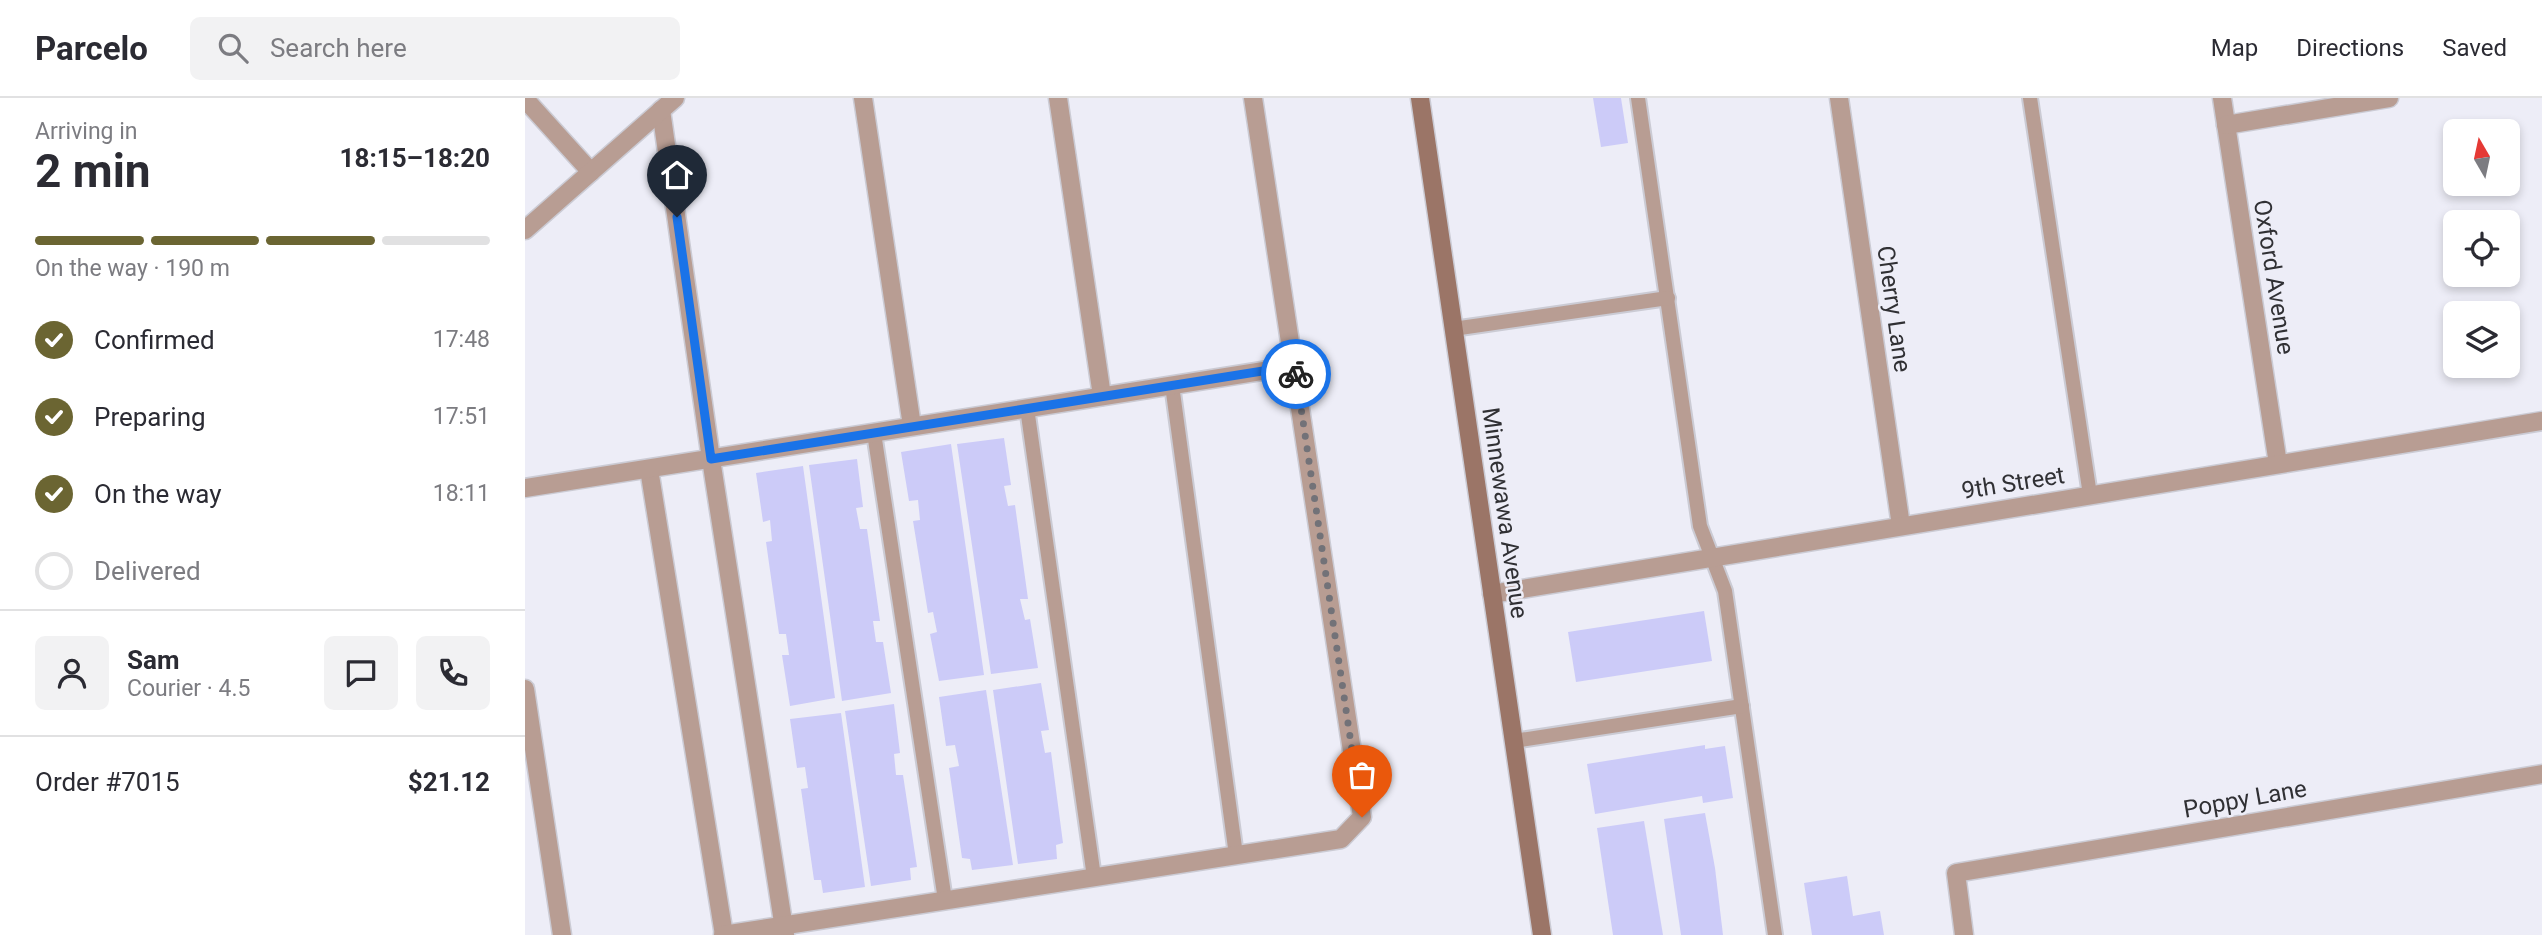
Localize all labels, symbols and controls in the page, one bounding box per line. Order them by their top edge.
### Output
search box [190,17,680,80]
text: Parcelo [35,29,148,68]
icon: search [214,29,252,67]
text: Search here [270,33,407,63]
text: Map [2211,34,2258,62]
text: Directions [2296,34,2404,62]
text: Saved [2442,34,2507,62]
text: Arriving in [35,118,138,145]
north arrow [2443,119,2520,196]
map controls [2443,119,2520,378]
text: 18:15–18:20 [340,143,490,173]
text: 2 min [35,144,151,198]
pin [647,145,707,217]
icon: home [658,156,696,194]
street label: Oxford Avenue [2248,198,2300,356]
button: locate [2443,210,2520,287]
street label: Cherry Lane [1871,244,1917,374]
text: On the way · 190 m [35,255,230,282]
button: layers [2443,301,2520,378]
icon: check [35,321,73,359]
text: Confirmed [94,325,215,355]
text: 17:48 [433,326,490,353]
courier [1261,339,1331,409]
icon: bike [1277,355,1315,393]
icon: check [35,398,73,436]
text: Preparing [94,402,206,432]
text: 17:51 [433,403,490,430]
street label: Minnewawa Avenue [1476,406,1534,620]
street label: 9th Street [1960,461,2067,505]
icon: check [35,475,73,513]
text: On the way [94,479,222,509]
text: 18:11 [433,480,490,507]
text: Delivered [94,556,201,586]
button: person [35,636,109,710]
button: chat [324,636,398,710]
button: phone [416,636,490,710]
text: Sam [127,645,179,675]
text: Courier · 4.5 [127,675,250,702]
pin [1332,745,1392,817]
icon: bag [1343,756,1381,794]
text: Order #7015 [35,767,180,797]
text: $21.12 [408,767,490,797]
street label: Poppy Lane [2181,774,2309,824]

